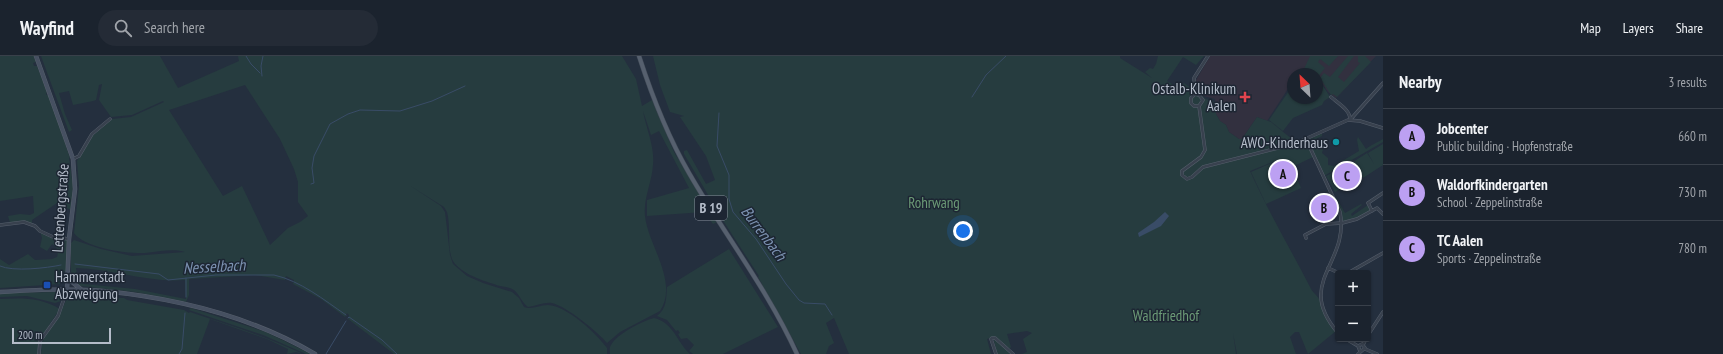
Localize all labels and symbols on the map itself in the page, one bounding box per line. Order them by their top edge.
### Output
north arrow [1287,68,1323,104]
place label: Ostalb-Klinikum Aalen [1152,79,1236,115]
marker: Ostalb-Klinikum Aalen [1239,91,1251,103]
place label: AWO-Kinderhaus [1241,133,1328,152]
marker: AWO-Kinderhaus [1331,137,1341,147]
pin: A [1270,159,1296,189]
pin: C [1334,161,1360,191]
street label: Lettenbergstraße [47,163,73,253]
park label: Rohrwang [908,193,960,212]
pin: B [1311,193,1337,223]
road number: B 19 [695,196,727,220]
water label: Burrenbach [737,202,792,265]
your location [953,221,973,241]
water label: Nesselbach [182,254,247,278]
place label: Hammerstadt Abzweigung [55,267,125,303]
marker: Hammerstadt Abzweigung [42,280,52,290]
park label: Waldfriedhof [1133,306,1200,325]
scale bar [12,326,111,345]

